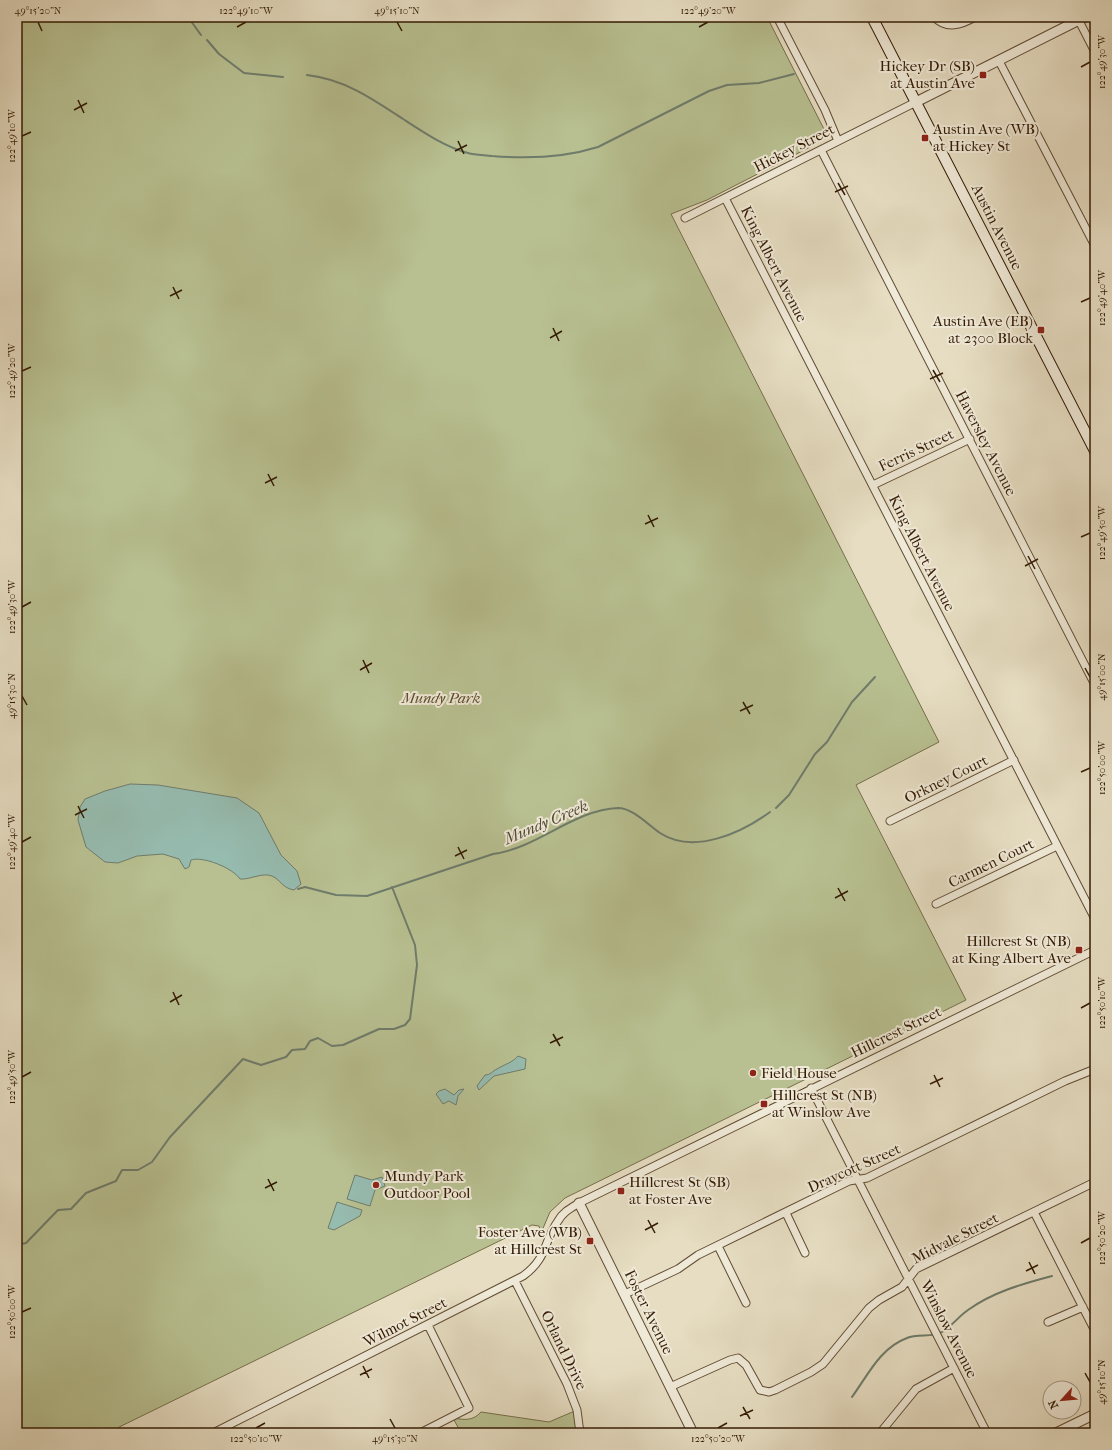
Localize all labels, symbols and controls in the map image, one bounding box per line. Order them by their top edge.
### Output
text: 49°15'20"N [15,5,62,17]
text: 122°49'10"W [219,5,274,17]
text: 49°15'10"N [374,5,420,17]
text: 122°49'20"W [680,5,737,17]
text: 122°49'30"W [1096,34,1108,89]
place label: Hickey Dr (SB) at Austin Ave [879,57,976,92]
marker: Hickey Dr (SB) at Austin Ave [978,70,988,80]
text: 122°49'10"W [6,108,18,163]
street label: Hickey Street [751,120,838,176]
place label: Austin Ave (WB) at Hickey St [932,120,1039,155]
marker: Austin Ave (WB) at Hickey St [920,133,930,143]
street label: Austin Avenue [967,180,1027,273]
street label: King Albert Avenue [737,203,811,326]
text: 122°49'40"W [1096,269,1108,326]
place label: Austin Ave (EB) at 2300 Block [932,312,1033,347]
marker: Austin Ave (EB) at 2300 Block [1036,325,1046,335]
text: 122°49'20"W [6,342,18,399]
street label: Haversley Avenue [952,387,1021,499]
street label: Ferris Street [876,424,957,475]
street label: King Albert Avenue [885,492,959,615]
text: 122°49'50"W [1096,505,1108,560]
text: 122°49'30"W [6,579,18,634]
text: 49°15'00"N [1096,653,1108,701]
text: 49°15'30"N [6,673,18,719]
park label: Mundy Park [401,689,480,707]
text: 122°50'00"W [1096,740,1108,795]
street label: Orkney Court [901,751,991,807]
water label: Mundy Creek [500,796,591,849]
text: 122°49'40"W [6,813,18,870]
street label: Carmen Court [945,834,1037,891]
place label: Hillcrest St (NB) at King Albert Ave [952,932,1072,967]
marker: Hillcrest St (NB) at King Albert Ave [1074,945,1084,955]
text: 122°50'10"W [1096,976,1108,1029]
street label: Hillcrest Street [848,1002,945,1062]
text: 122°49'50"W [6,1049,18,1104]
place label: Field House [761,1064,837,1082]
marker: Field House [748,1068,758,1078]
place label: Hillcrest St (NB) at Winslow Ave [772,1086,877,1121]
marker: Hillcrest St (NB) at Winslow Ave [759,1099,769,1109]
street label: Draycott Street [805,1139,904,1197]
place label: Mundy Park Outdoor Pool [384,1167,471,1202]
place label: Hillcrest St (SB) at Foster Ave [629,1173,730,1208]
marker: Mundy Park Outdoor Pool [371,1180,381,1190]
marker: Hillcrest St (SB) at Foster Ave [616,1186,626,1196]
street label: Midvale Street [909,1208,1002,1268]
text: 122°50'20"W [1096,1210,1108,1265]
place label: Foster Ave (WB) at Hillcrest St [478,1223,583,1258]
marker: Foster Ave (WB) at Hillcrest St [585,1236,595,1246]
street label: Foster Avenue [621,1267,677,1358]
street label: Winslow Avenue [916,1276,982,1381]
text: 122°50'00"W [6,1284,18,1339]
street label: Wilmot Street [359,1293,450,1351]
street label: Orland Drive [537,1307,591,1393]
text: 49°15'10"N [1096,1359,1108,1405]
north arrow [1042,1380,1082,1420]
text: N [1046,1397,1061,1411]
text: 122°50'10"W [230,1433,283,1445]
text: 49°15'30"N [372,1433,418,1445]
text: 122°50'20"W [691,1433,746,1445]

